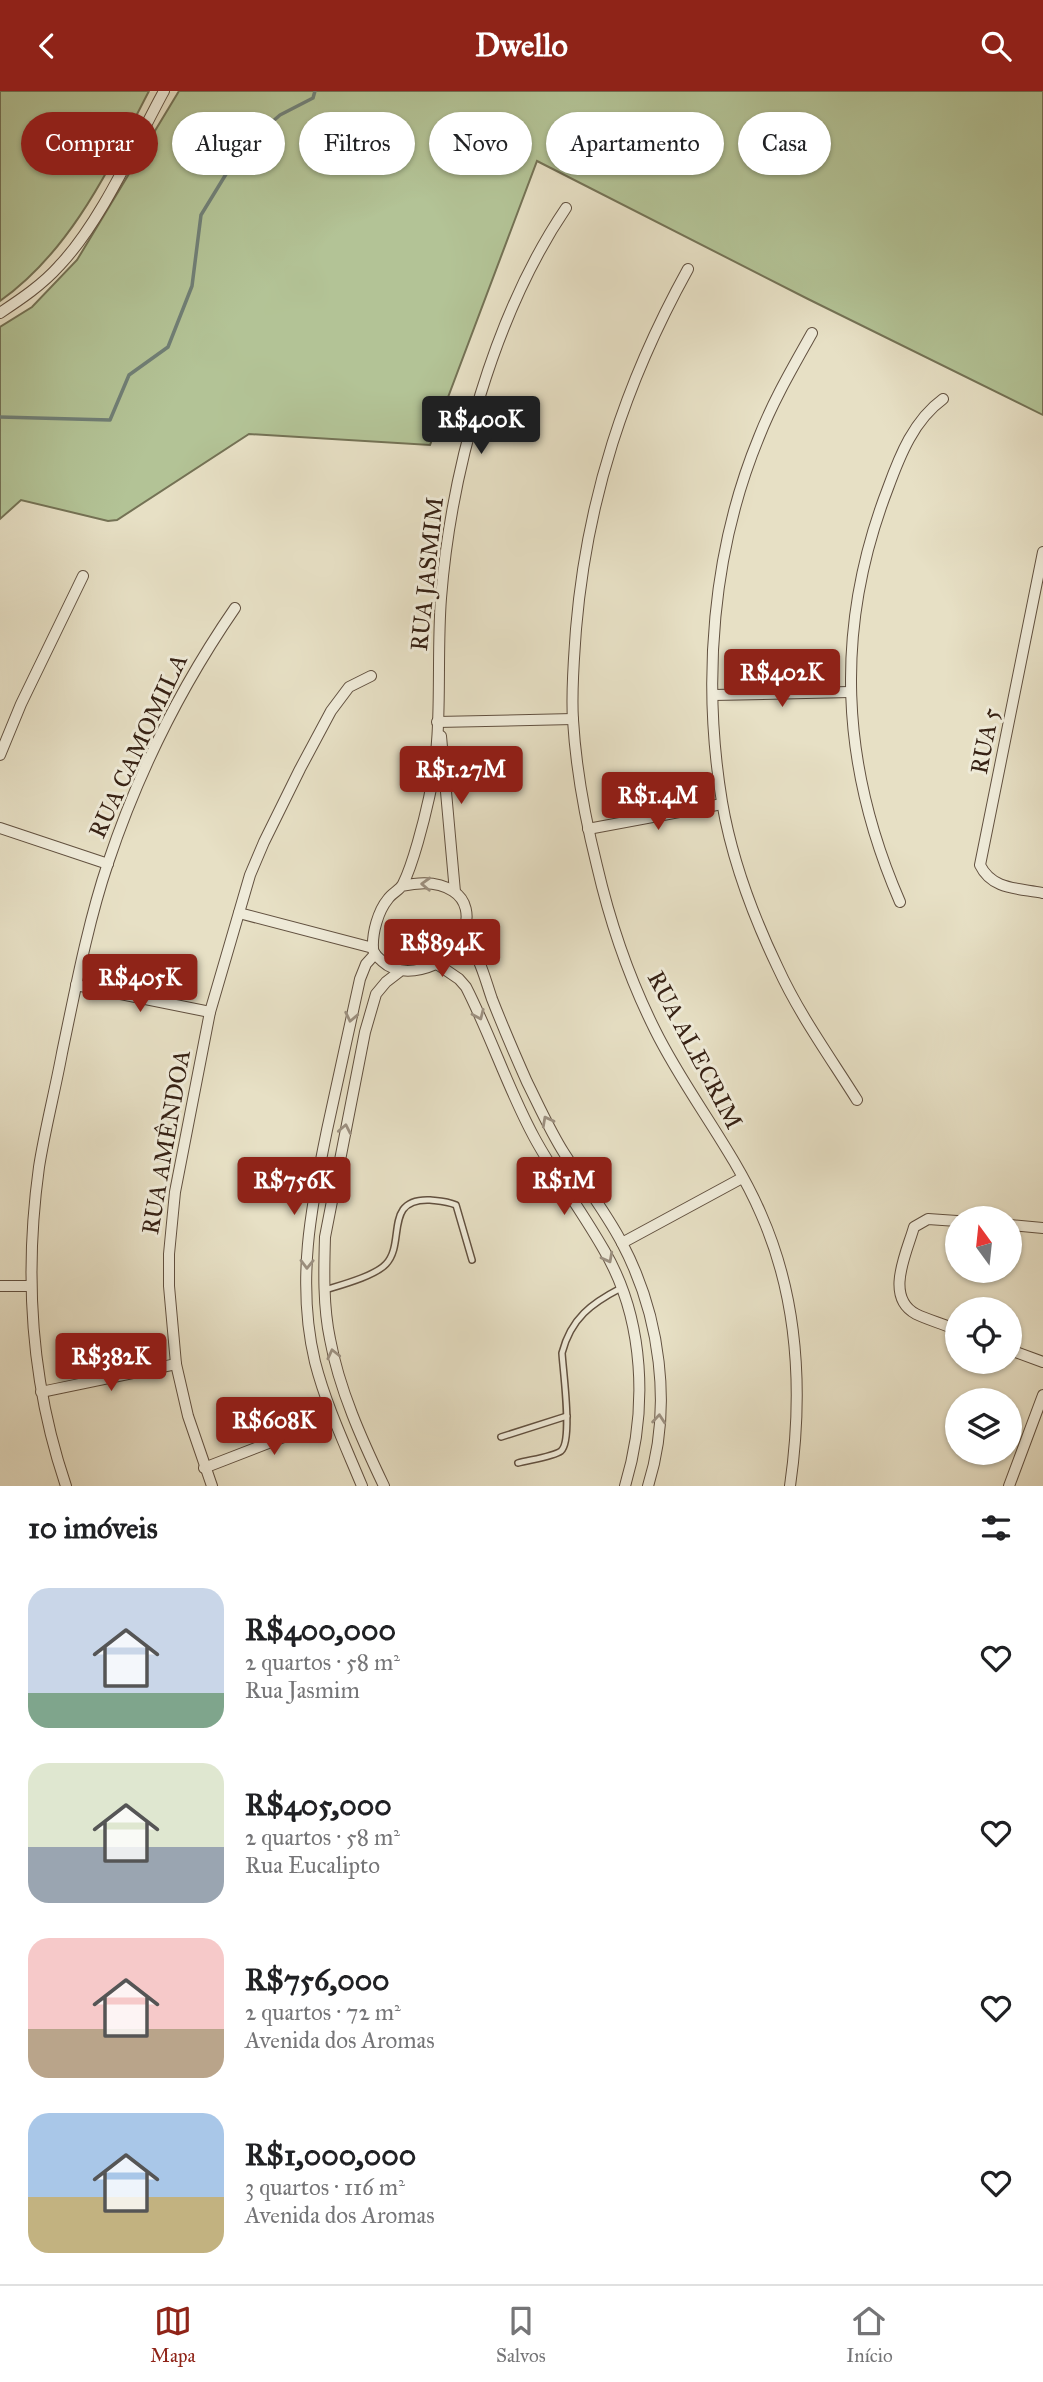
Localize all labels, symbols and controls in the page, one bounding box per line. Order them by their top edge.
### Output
text: Dwello [475,26,568,65]
icon: back [28,27,66,65]
icon: search [977,27,1015,65]
chip: Comprar [21,112,158,175]
chip: Alugar [172,112,285,175]
chip: Filtros [299,112,415,175]
chip: Novo [429,112,532,175]
chip: Apartamento [546,112,724,175]
chip: Casa [738,112,831,175]
pin: R$400K [424,397,538,456]
text: R$400K [438,405,524,433]
street label: RUA JASMIM [404,495,450,653]
street label: RUA CAMOMILA [82,649,194,843]
pin: R$402K [725,649,839,709]
text: R$402K [740,658,824,686]
street label: RUA 5 [964,705,1006,777]
pin: R$1.27M [396,747,526,806]
text: R$1.27M [416,755,506,783]
pin: R$1.4M [601,773,715,832]
text: R$1.4M [618,781,698,809]
one-way arrow [420,876,431,892]
pin: R$894K [385,919,499,979]
text: R$894K [400,928,484,956]
pin: R$405K [83,955,197,1014]
text: R$405K [98,963,182,991]
street label: RUA ALECRIM [641,966,749,1134]
one-way arrow [471,1008,485,1020]
one-way arrow [345,1011,360,1023]
street label: RUA AMÊNDOA [135,1047,197,1237]
one-way arrow [541,1116,555,1128]
one-way arrow [337,1123,352,1135]
pin: R$756K [237,1157,351,1217]
pin: R$1M [523,1157,605,1217]
text: R$756K [253,1166,335,1194]
text: R$1M [533,1166,595,1194]
north arrow [945,1206,1022,1283]
map controls [945,1206,1022,1465]
one-way arrow [600,1251,614,1264]
one-way arrow [299,1260,315,1270]
button: locate [945,1297,1022,1374]
pin: R$382K [54,1333,168,1393]
text: R$382K [71,1342,151,1370]
one-way arrow [327,1348,341,1360]
button: layers [945,1388,1022,1465]
pin: R$608K [217,1397,331,1457]
text: R$608K [232,1406,316,1434]
one-way arrow [651,1413,666,1424]
icon: filters [977,1509,1015,1547]
text: 10 imóveis [28,1510,158,1546]
text: R$400,000 [245,1612,396,1648]
icon: home [84,1616,168,1700]
icon: heart [977,1639,1015,1677]
text: 2 quartos · 58 m² [245,1648,400,1676]
text: Rua Jasmim [245,1676,360,1704]
text: R$405,000 [245,1787,392,1823]
icon: home [84,1791,168,1875]
icon: heart [977,1814,1015,1852]
text: 2 quartos · 58 m² [245,1823,400,1851]
text: Rua Eucalipto [245,1851,380,1879]
text: R$756,000 [245,1962,390,1998]
icon: home [84,1966,168,2050]
icon: heart [977,1989,1015,2027]
text: 2 quartos · 72 m² [245,1998,401,2026]
text: Avenida dos Aromas [245,2026,435,2054]
text: R$1,000,000 [245,2137,416,2173]
icon: home [84,2141,168,2225]
icon: heart [977,2164,1015,2202]
text: 3 quartos · 116 m² [245,2173,405,2201]
text: Avenida dos Aromas [245,2201,435,2229]
tab: Mapa [150,2302,195,2367]
tab: Salvos [496,2302,546,2367]
tab: Início [846,2302,893,2367]

